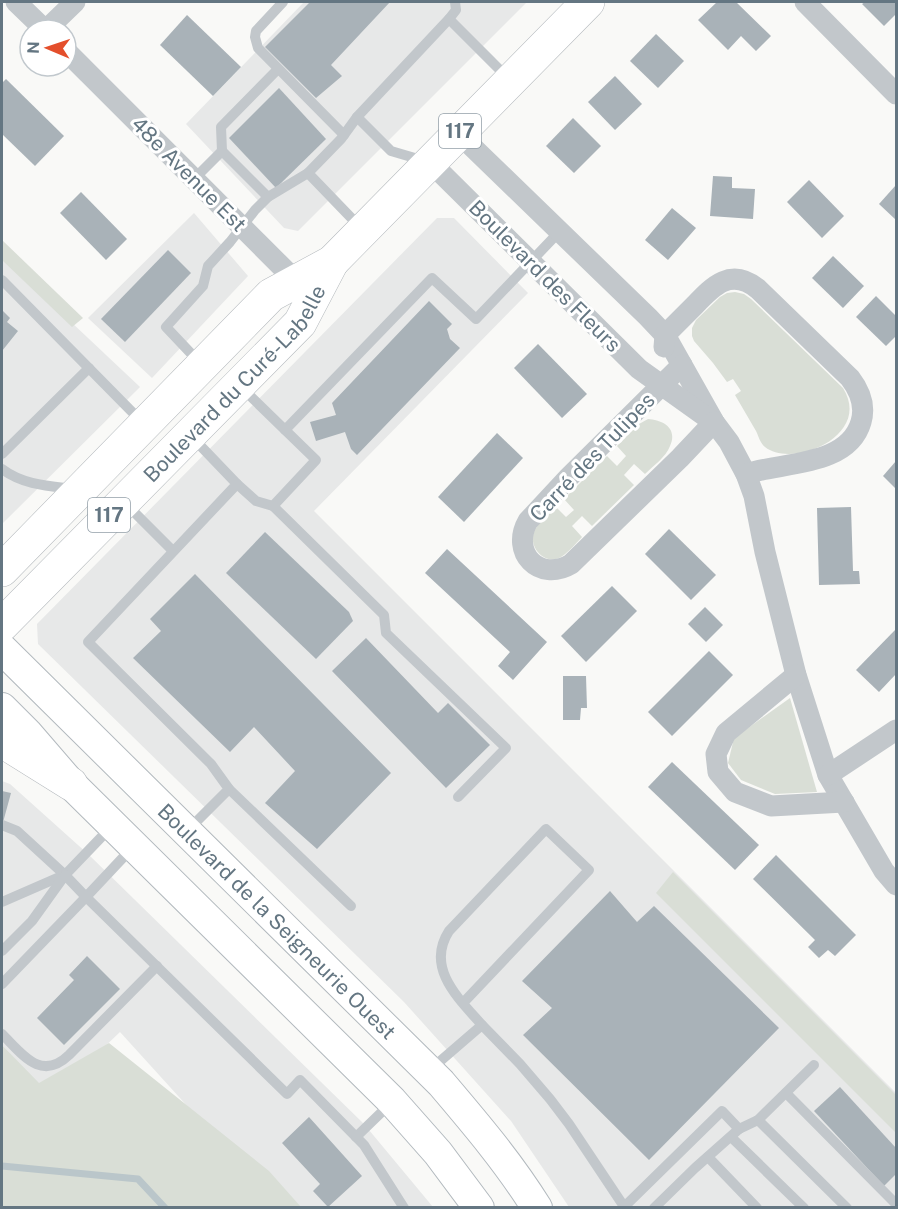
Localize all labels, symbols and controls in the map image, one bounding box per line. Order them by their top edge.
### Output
north arrow [18,18,78,78]
text: N [24,41,43,54]
street label: 48e Avenue Est [126,111,252,237]
road number: 117 [439,114,481,148]
street label: Boulevard des Fleurs [464,195,626,357]
street label: Boulevard du Curé-Labelle [138,280,330,487]
street label: Carré des Tulipes [524,388,660,526]
road number: 117 [88,498,130,532]
street label: Boulevard de la Seigneurie Ouest [153,798,401,1044]

